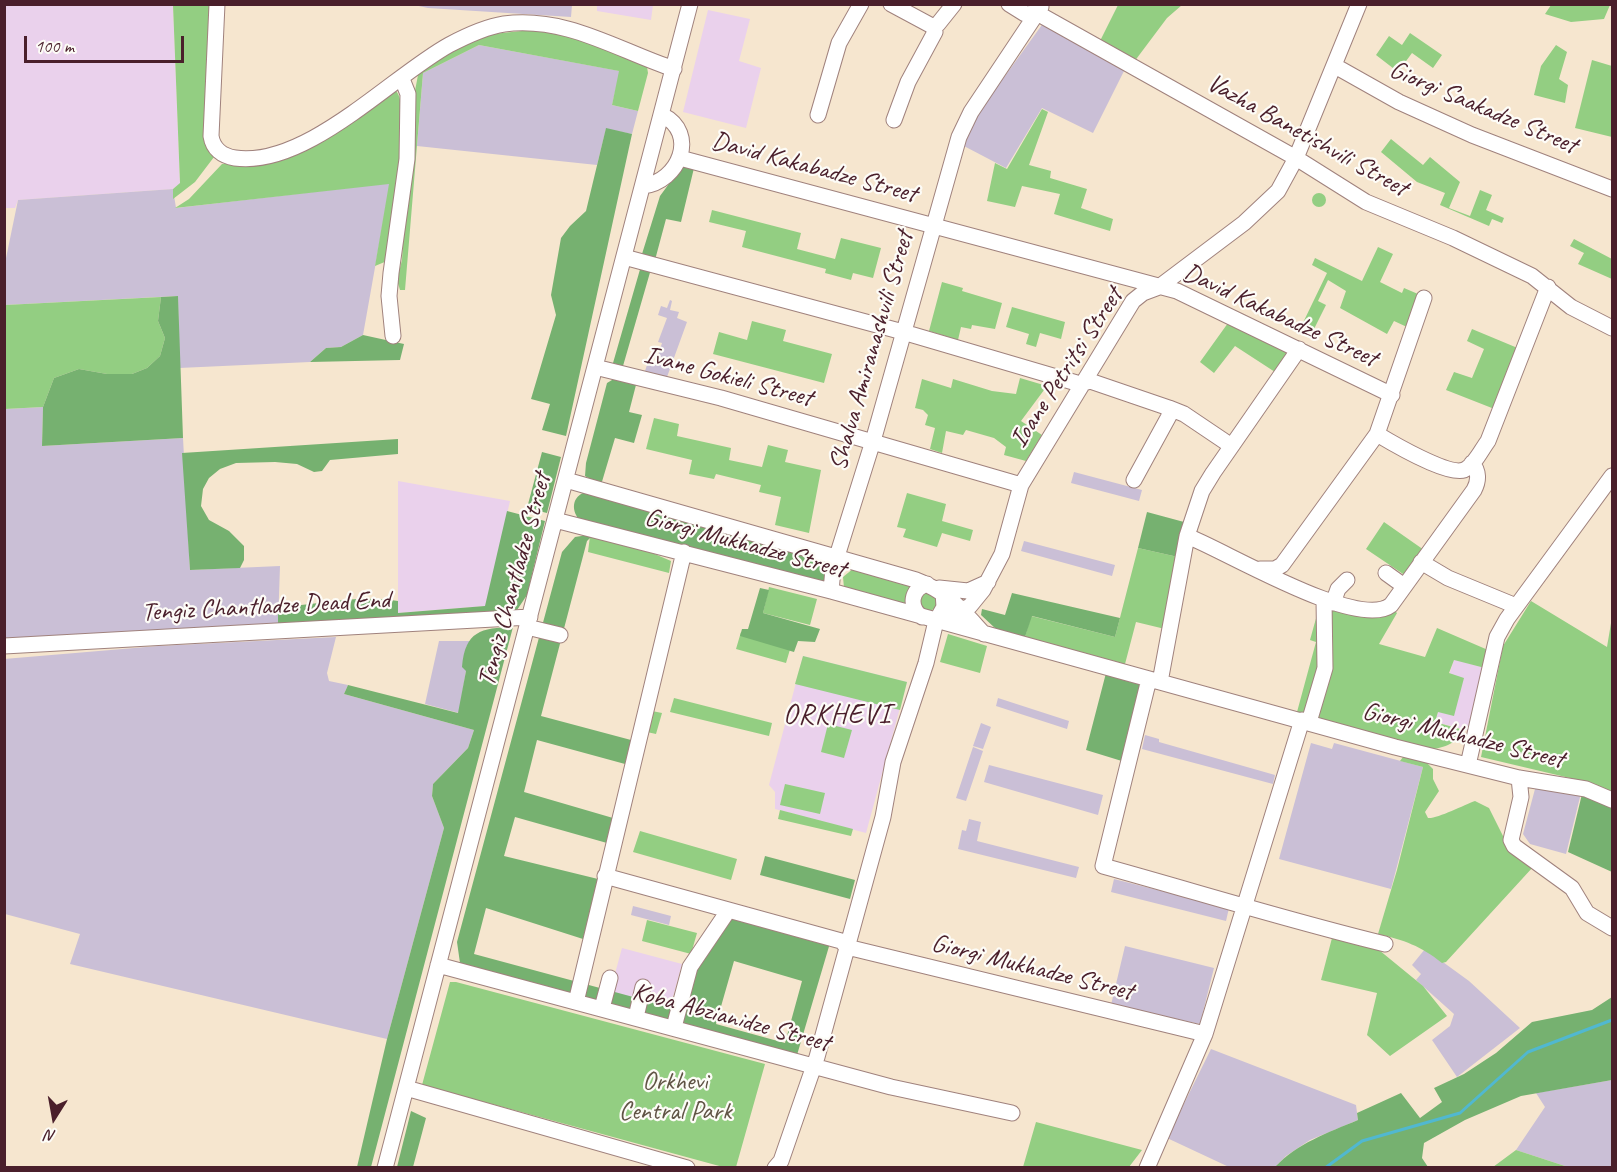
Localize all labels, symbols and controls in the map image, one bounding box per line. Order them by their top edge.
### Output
scale bar [27,24,188,62]
text: 100 m [35,35,74,57]
street label: Giorgi Saakadze Street [1384,54,1582,162]
street label: Vazha Banetishvili Street [1201,68,1413,204]
street label: David Kakabadze Street [708,126,920,210]
street label: Shalva Amiranashvili Street [823,228,921,474]
street label: David Kakabadze Street [1178,257,1382,375]
street label: Ioane Petritsi Street [1004,282,1130,454]
street label: Ivane Gokieli Street [640,340,816,414]
street label: Tengiz Chantladze Street [472,470,558,690]
street label: Giorgi Mukhadze Street [641,502,849,586]
street label: Tengiz Chantladze Dead End [141,585,391,629]
street label: Giorgi Mukhadze Street [1359,696,1567,776]
district label: ORKHEVI [782,699,892,733]
street label: Giorgi Mukhadze Street [928,928,1136,1008]
street label: Koba Abzianidze Street [629,977,833,1059]
park label: Orkhevi Central Park [619,1066,731,1128]
north arrow [24,1088,84,1148]
text: N [44,1125,57,1146]

